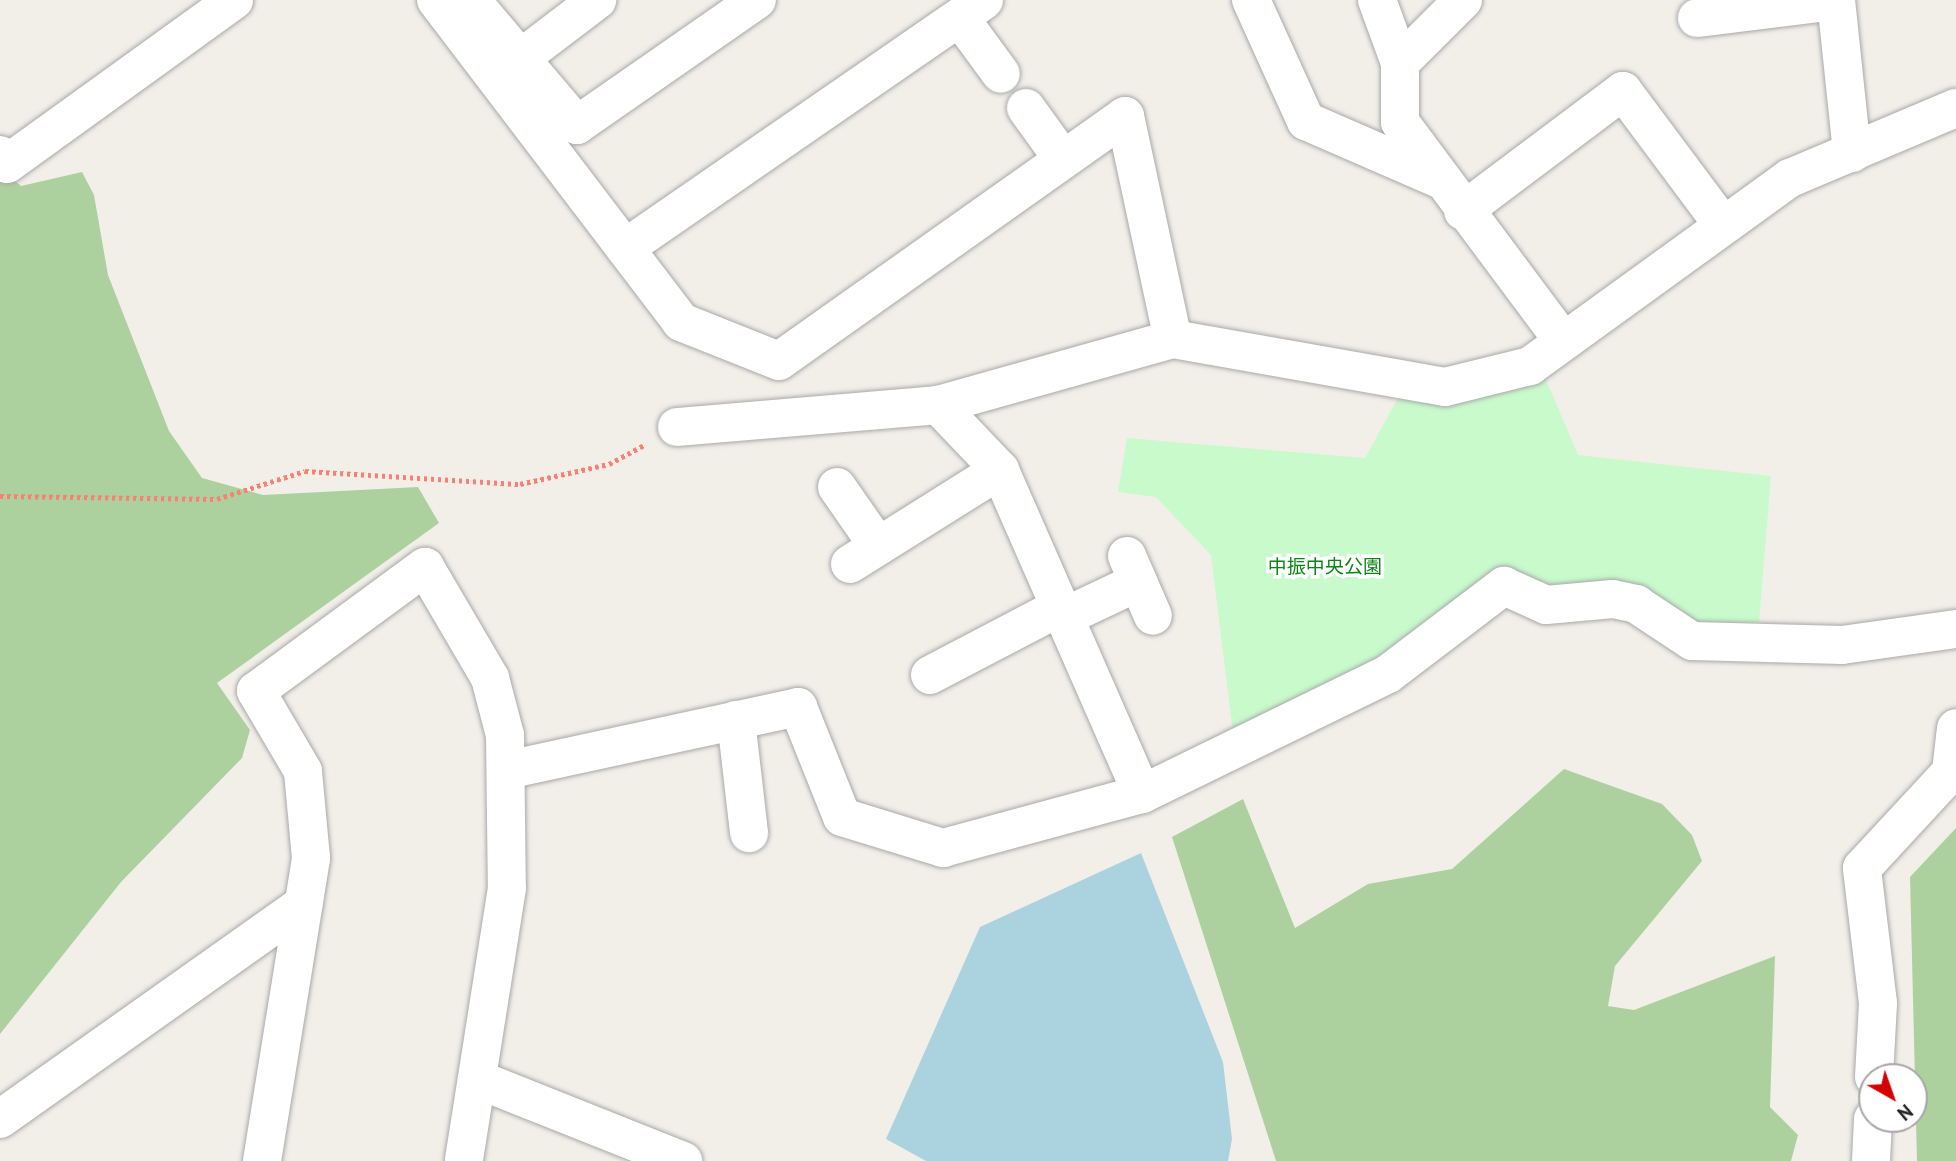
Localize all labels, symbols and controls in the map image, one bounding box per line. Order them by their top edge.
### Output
park label: 中振中央公園 [1268,556,1382,578]
north arrow [1858,1063,1928,1133]
text: N [1893,1099,1918,1126]

